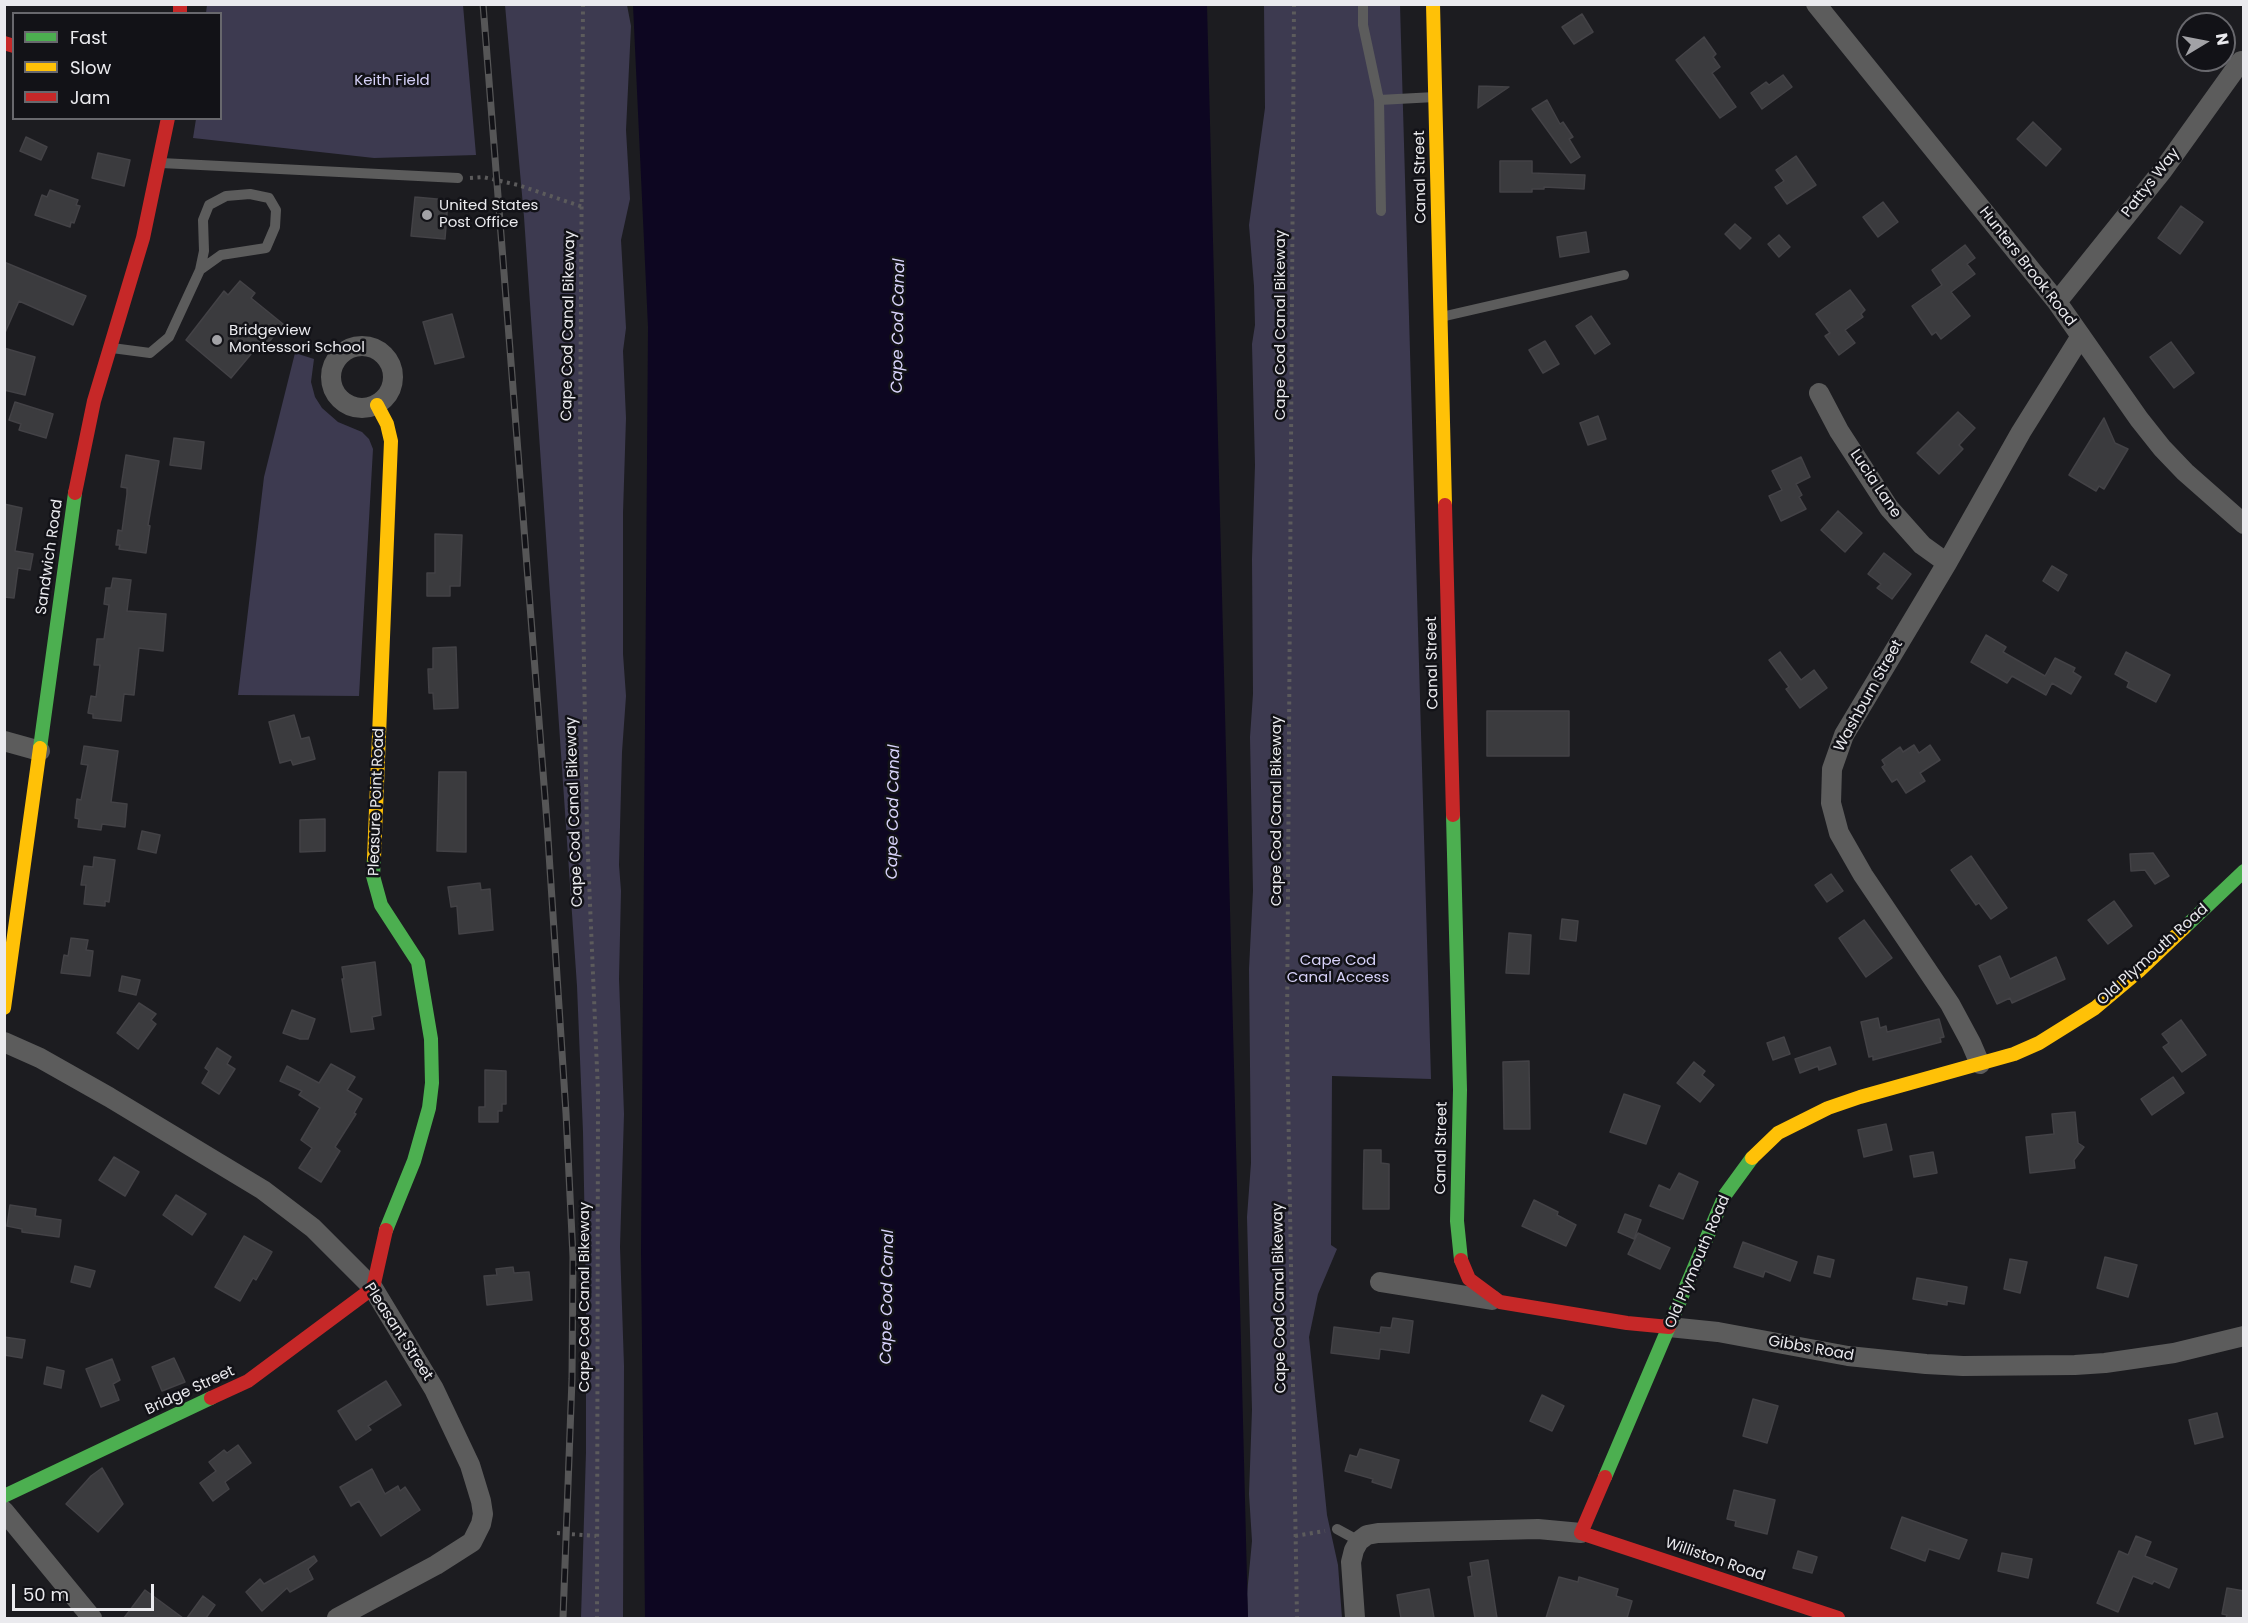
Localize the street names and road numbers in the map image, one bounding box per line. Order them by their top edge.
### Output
street label: Canal Street [1411,130,1431,224]
street label: Pattys Way [2118,145,2184,221]
street label: Hunters Brook Road [1975,204,2079,330]
street label: Cape Cod Canal Bikeway [1272,230,1290,420]
street label: Cape Cod Canal Bikeway [558,231,580,421]
street label: Lucia Lane [1846,446,1904,522]
street label: Sandwich Road [33,498,67,616]
street label: Canal Street [1423,616,1443,710]
street label: Washburn Street [1831,637,1907,755]
street label: Cape Cod Canal Bikeway [1268,716,1286,906]
street label: Cape Cod Canal Bikeway [563,717,587,907]
street label: Pleasure Point Road [365,728,389,876]
street label: Old Plymouth Road [2094,900,2212,1010]
street label: Canal Street [1432,1101,1452,1195]
street label: Old Plymouth Road [1662,1193,1734,1331]
street label: Cape Cod Canal Bikeway [576,1202,594,1392]
street label: Cape Cod Canal Bikeway [1269,1203,1291,1393]
street label: Pleasant Street [360,1280,436,1384]
street label: Gibbs Road [1767,1333,1855,1365]
street label: Bridge Street [143,1363,237,1419]
street label: Williston Road [1662,1534,1768,1586]

